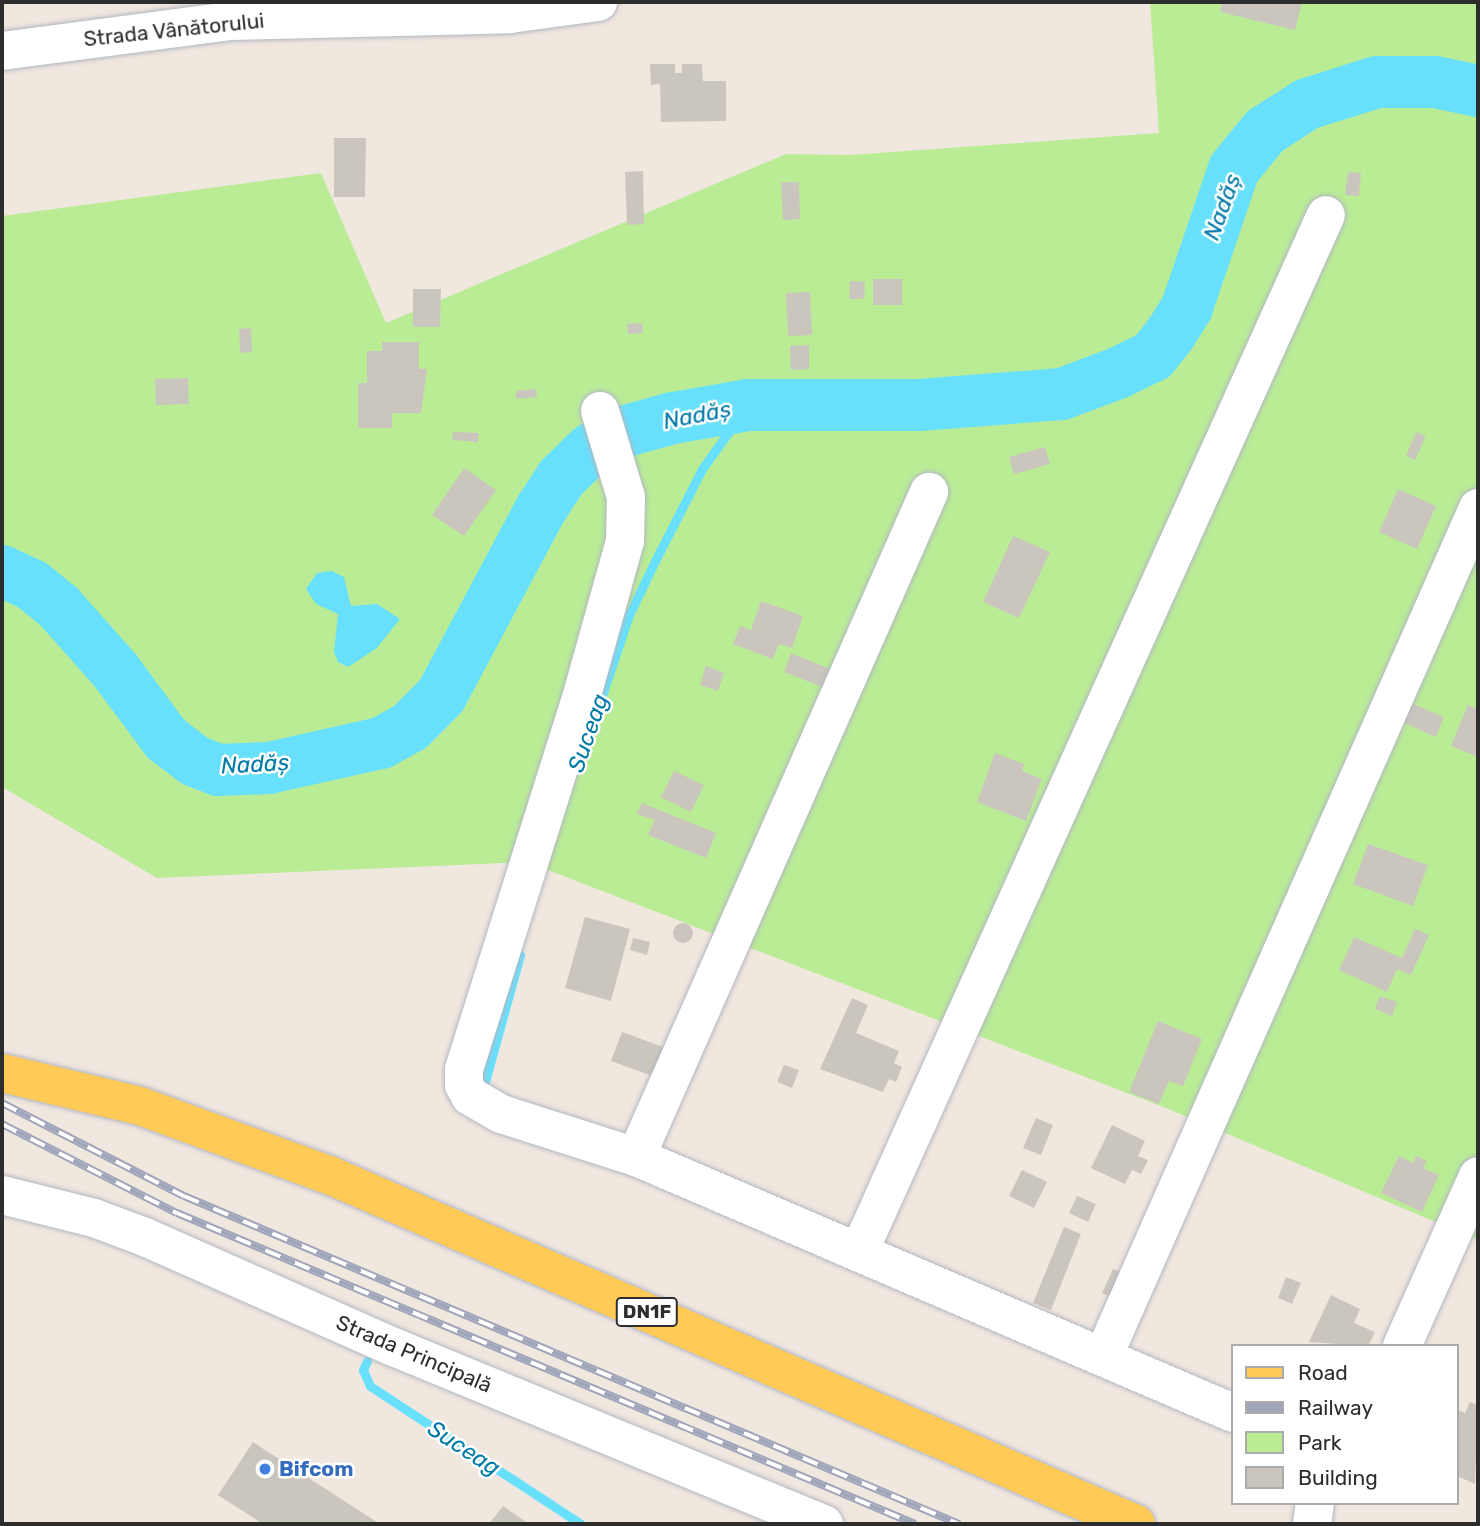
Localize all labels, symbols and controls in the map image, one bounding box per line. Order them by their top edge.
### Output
street label: Strada Vânătorului [82,8,266,52]
water label: Nadăș [1197,170,1247,244]
water label: Nadăș [661,395,733,435]
water label: Suceag [562,690,614,776]
water label: Nadăș [220,748,290,780]
road number: DN1F [616,1296,678,1328]
street label: Strada Principală [332,1310,496,1398]
legend [1232,1344,1459,1505]
text: Road [1298,1360,1348,1385]
text: Railway [1298,1395,1373,1420]
water label: Suceag [423,1414,505,1482]
text: Park [1298,1430,1342,1455]
place label: Bifcom [279,1456,353,1482]
marker: Bifcom [257,1461,273,1477]
text: Building [1298,1465,1378,1490]

